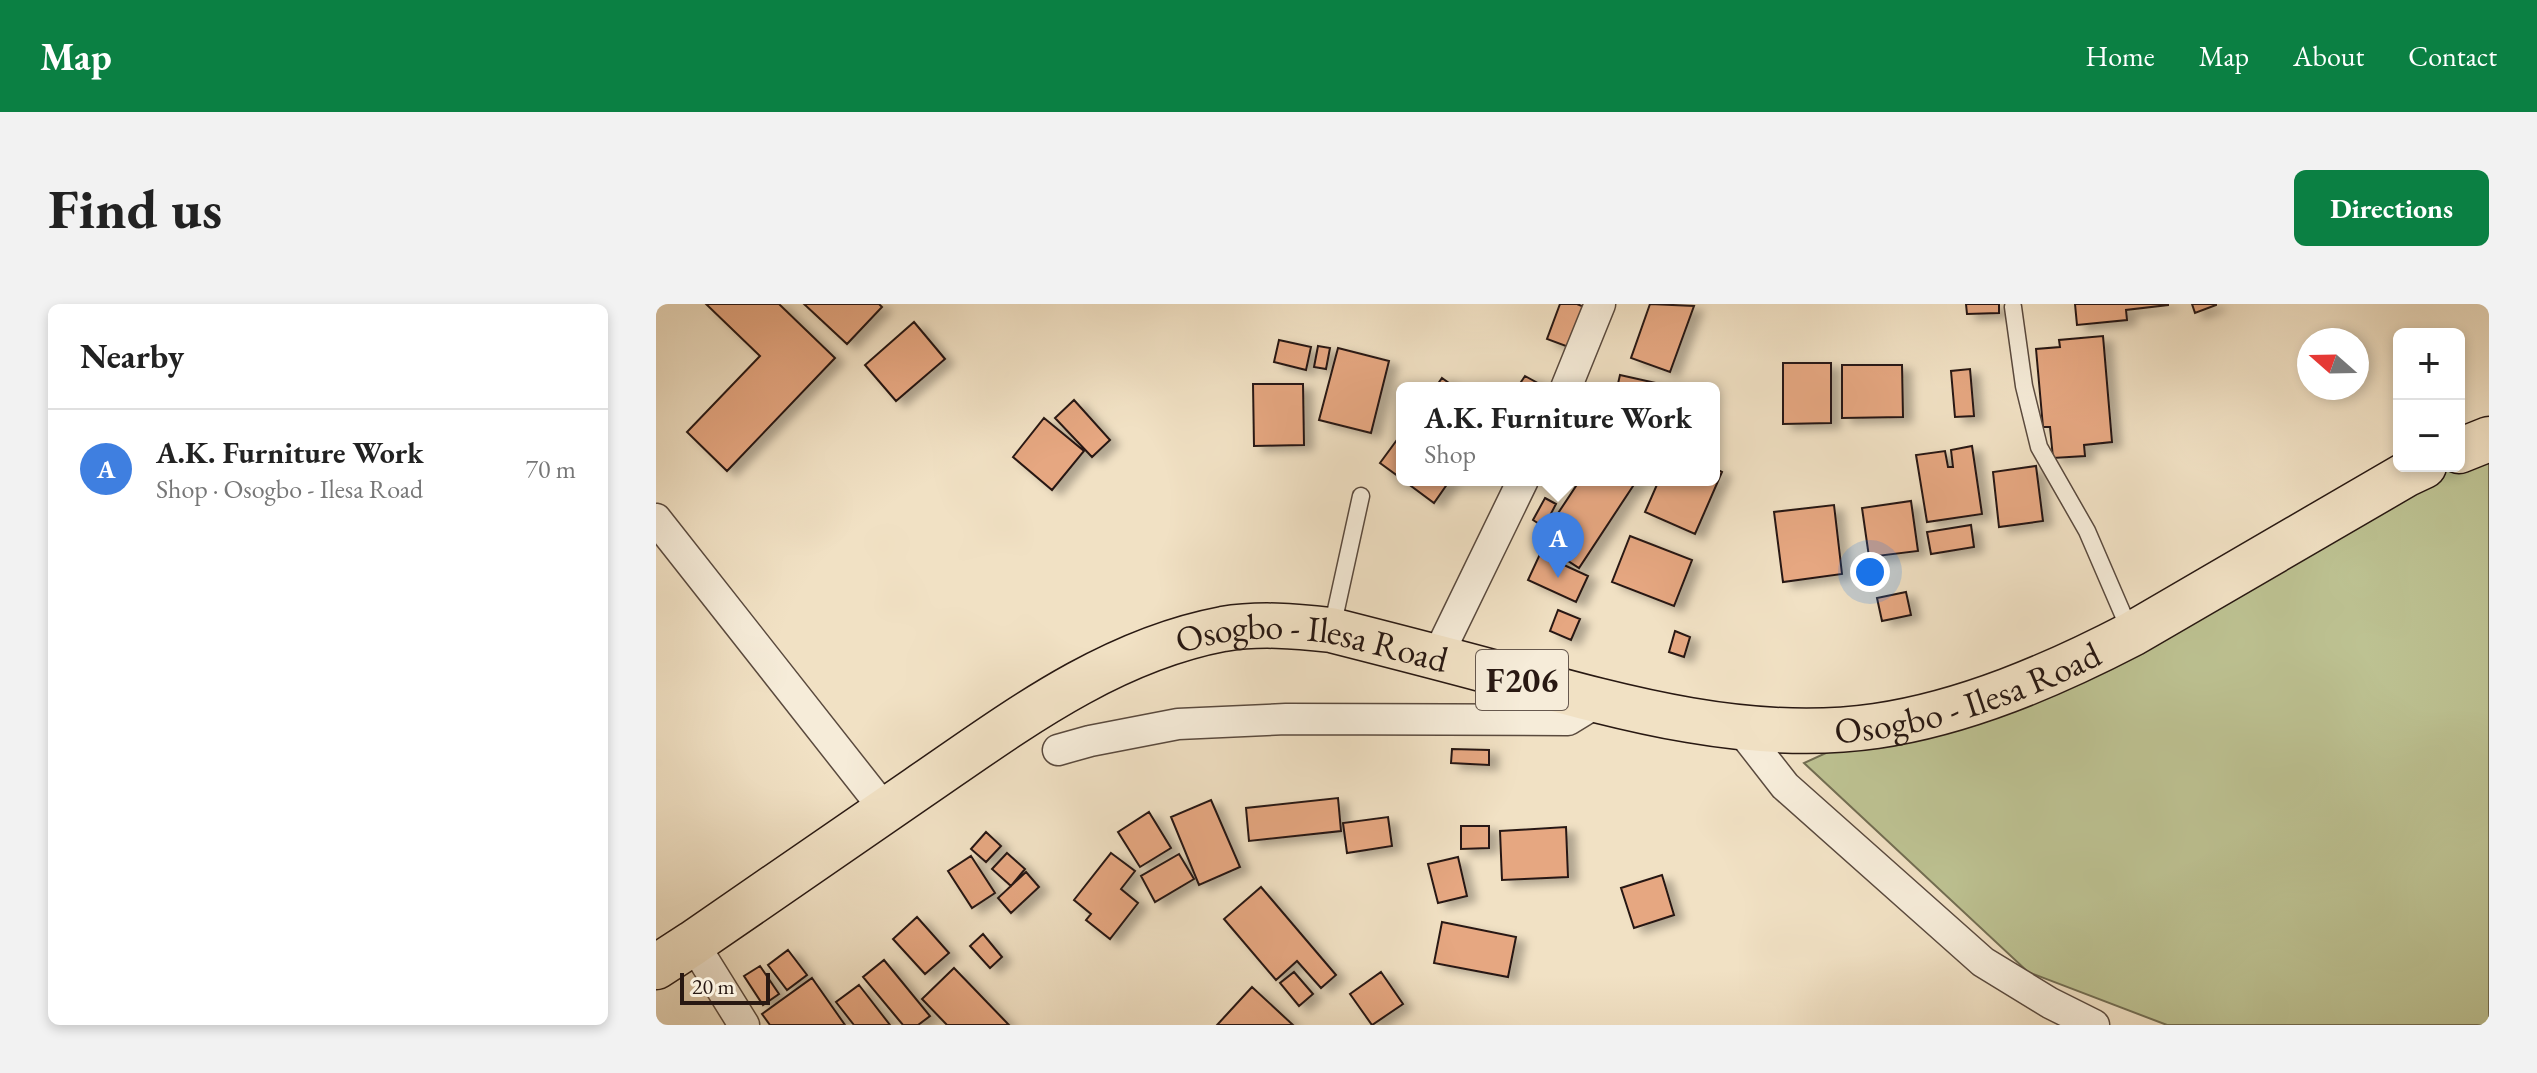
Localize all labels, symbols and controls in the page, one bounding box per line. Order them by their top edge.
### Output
text: Map [40,32,112,81]
text: Home [2085,38,2155,74]
text: Map [2199,38,2249,74]
text: About [2293,38,2364,74]
text: Contact [2408,38,2497,74]
button: Directions [2294,170,2489,246]
text: Find us [48,172,222,245]
north arrow [2297,328,2369,400]
map controls [2393,328,2465,472]
button: + [2393,328,2465,400]
text: Nearby [80,334,184,378]
popup [1396,382,1720,486]
text: A.K. Furniture Work [1424,398,1692,437]
button: − [2393,400,2465,472]
text: A.K. Furniture Work [156,433,424,472]
text: Shop [1424,437,1476,471]
text: A [97,452,115,486]
text: 70 m [526,452,576,486]
text: Shop · Osogbo - Ilesa Road [156,472,423,506]
pin: A [1532,512,1584,578]
your location [1850,552,1890,592]
street label: Osogbo - Ilesa Road [1170,602,1454,683]
street label: Osogbo - Ilesa Road [1832,630,2109,754]
road number: F206 [1476,650,1568,710]
scale bar [680,969,770,1005]
text: 20 m [692,972,735,1001]

